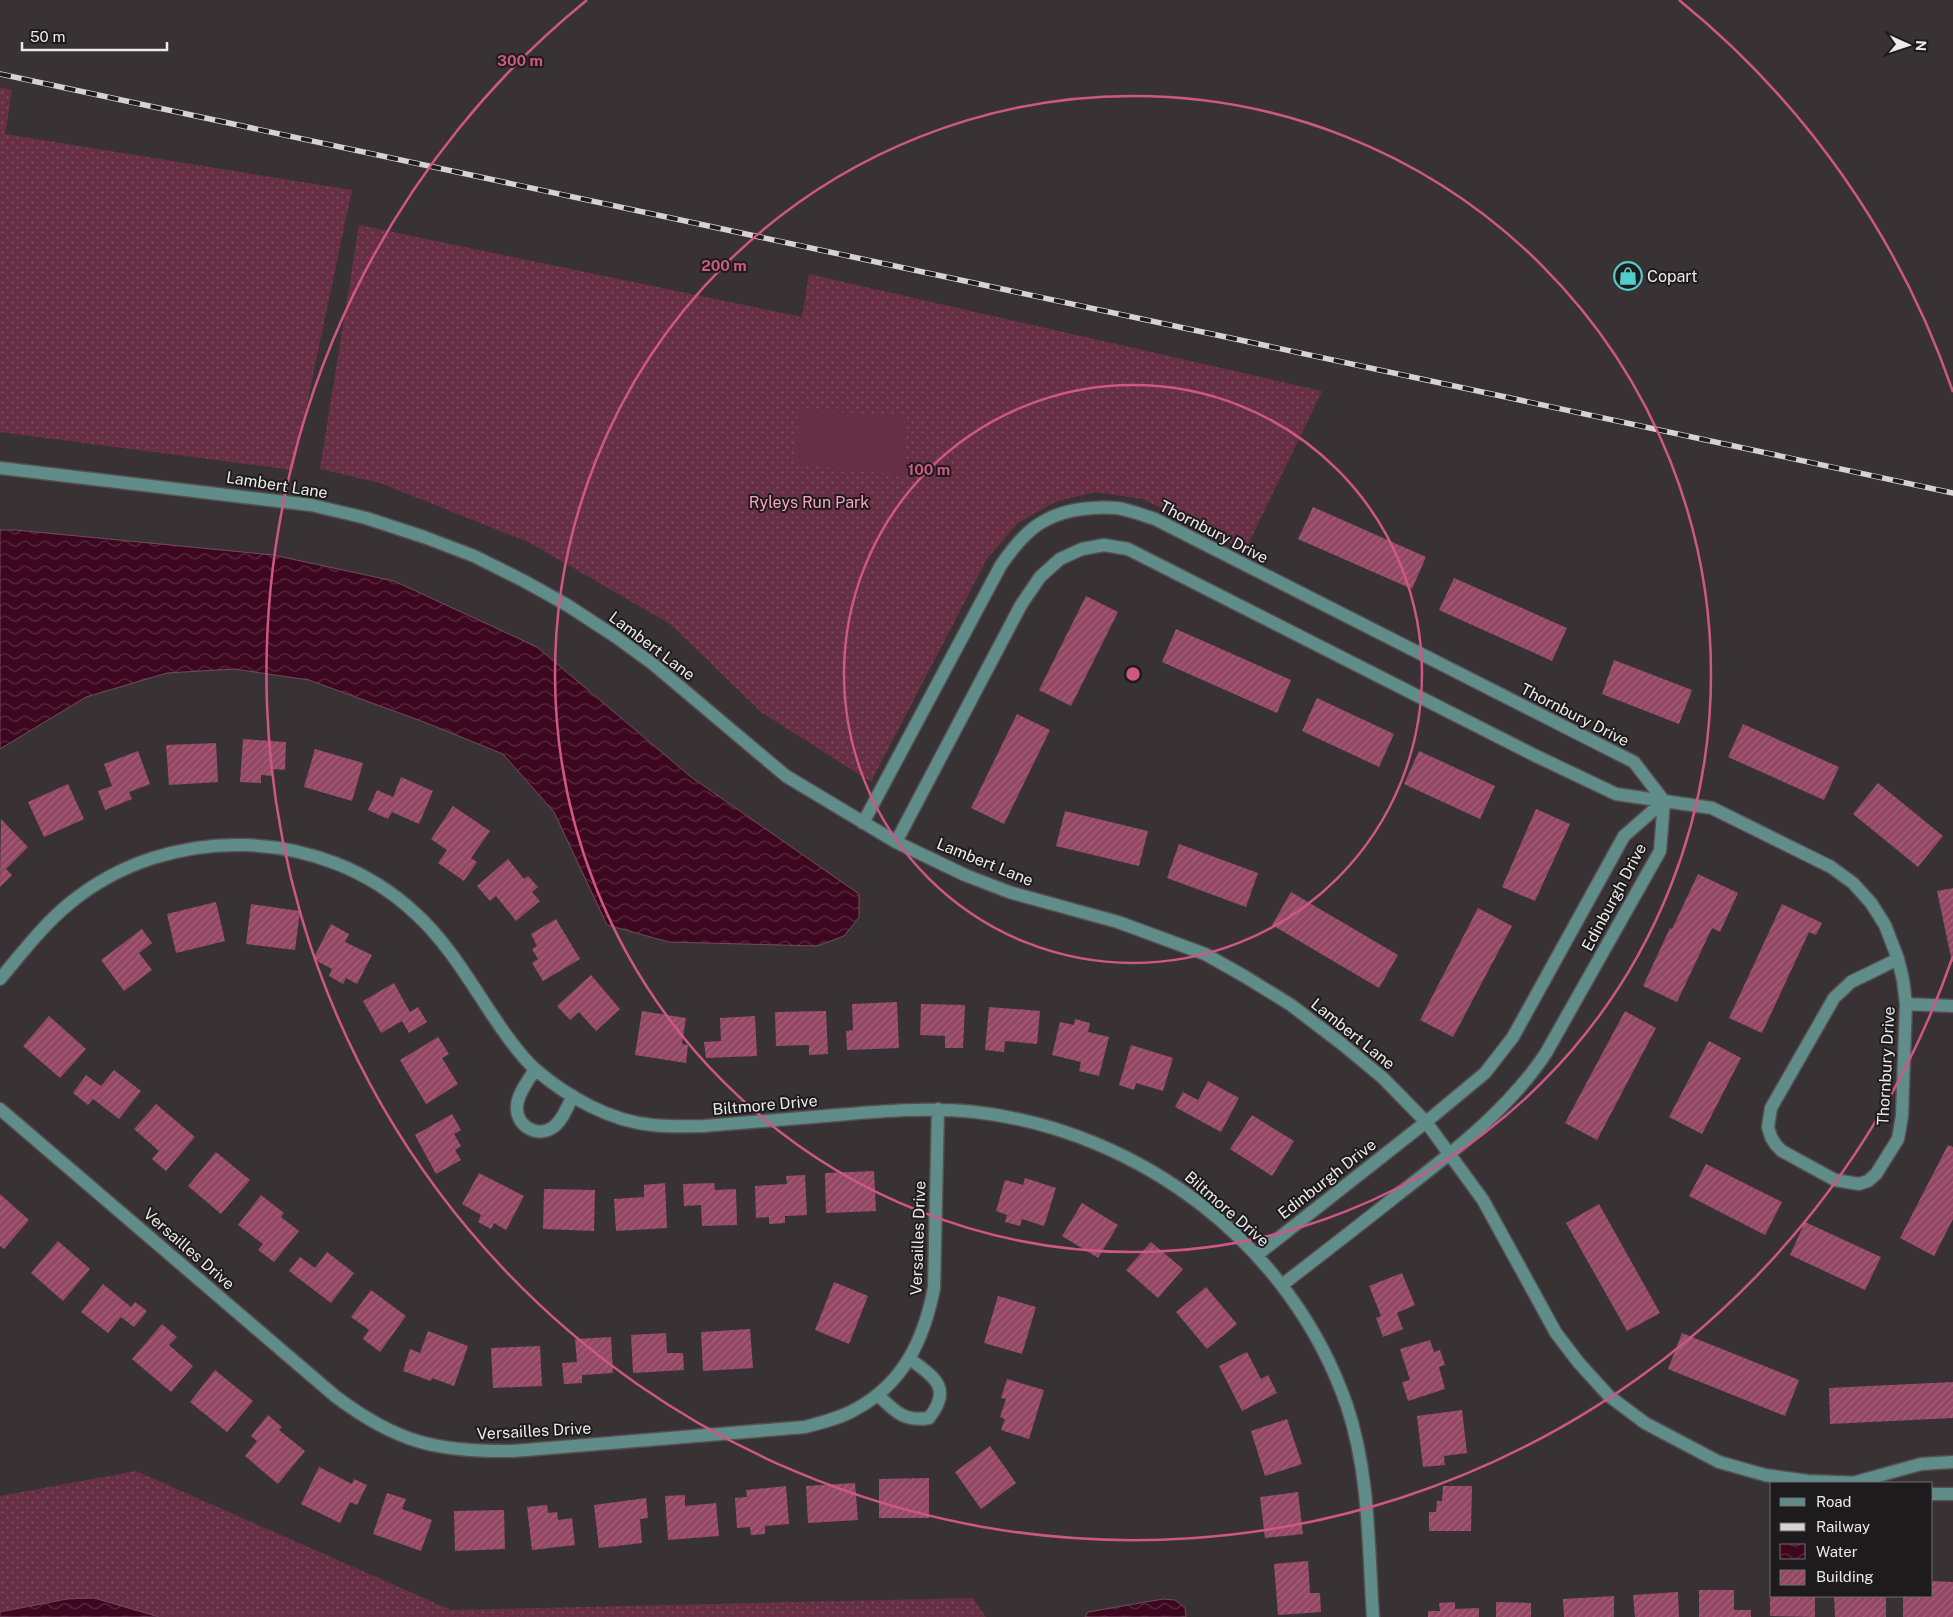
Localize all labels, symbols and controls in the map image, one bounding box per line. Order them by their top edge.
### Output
scale bar [22,20,168,52]
north arrow [1883,20,1933,70]
text: 50 m [30,28,65,45]
text: N [1913,40,1929,52]
text: 300 m [497,52,543,69]
text: 200 m [701,257,747,274]
shop icon: Copart [1613,261,1643,291]
place label: Copart [1647,267,1698,286]
text: 100 m [908,461,950,478]
street label: Lambert Lane [225,468,329,502]
park label: Ryleys Run Park [749,493,869,512]
street label: Thornbury Drive [1157,496,1271,568]
street label: Lambert Lane [605,608,699,684]
centre of rings [1124,665,1142,683]
street label: Thornbury Drive [1518,679,1632,751]
street label: Lambert Lane [934,834,1036,890]
street label: Edinburgh Drive [1578,840,1650,954]
street label: Lambert Lane [1307,994,1399,1074]
street label: Thornbury Drive [1873,1006,1899,1126]
street label: Biltmore Drive [712,1091,818,1119]
street label: Edinburgh Drive [1274,1135,1380,1223]
street label: Biltmore Drive [1181,1167,1273,1251]
street label: Versailles Drive [907,1180,929,1296]
street label: Versailles Drive [140,1204,238,1294]
street label: Versailles Drive [476,1419,592,1443]
legend [1770,1482,1933,1597]
text: Road [1816,1493,1852,1510]
text: Railway [1816,1518,1870,1535]
text: Water [1816,1543,1858,1560]
text: Building [1816,1568,1874,1585]

